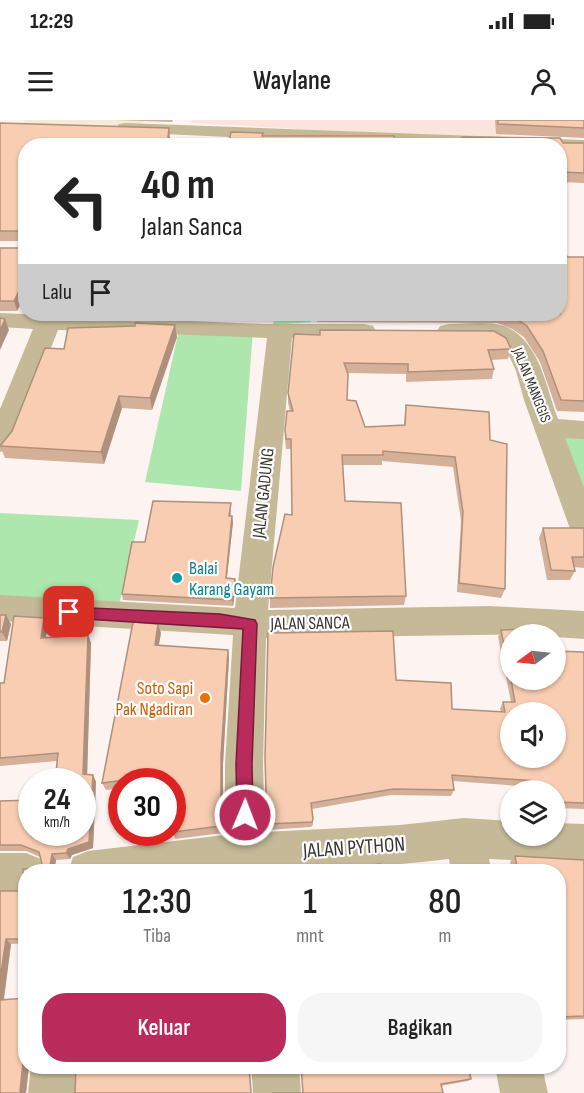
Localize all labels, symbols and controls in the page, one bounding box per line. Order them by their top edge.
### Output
text: 12:29 [30,8,73,35]
icon: menu [24,65,57,98]
text: Waylane [253,65,331,97]
icon: person [527,65,560,98]
text: 40 m [141,160,215,211]
icon: left [42,162,120,240]
text: Jalan Sanca [141,211,243,243]
icon: arrive [84,276,117,309]
text: Lalu [42,279,72,306]
street label: JALAN MANGGIS [508,344,555,425]
street label: JALAN GADUNG [248,447,279,540]
place label: Balai Karang Gayam [189,558,274,600]
marker: Balai Karang Gayam [170,571,184,585]
pin [43,586,94,637]
icon: arrive [52,595,85,628]
street label: JALAN SANCA [269,612,350,635]
north arrow [500,624,566,690]
map controls [500,624,566,846]
place label: Soto Sapi Pak Ngadiran [116,678,193,720]
marker: Soto Sapi Pak Ngadiran [198,691,212,705]
button: sound [500,702,566,768]
speed limit sign: 30 [108,768,186,846]
button: layers [500,780,566,846]
text: 24 [44,782,70,818]
position arrow [213,783,277,847]
text: km/h [44,813,70,832]
street label: JALAN PYTHON [301,831,406,864]
text: 12:30 [123,881,192,924]
text: 1 [303,881,317,924]
text: 80 [428,881,461,924]
text: Tiba [143,924,171,948]
text: mnt [296,924,324,948]
text: m [438,924,451,948]
button: Keluar [42,993,286,1062]
button: Bagikan [298,993,542,1062]

